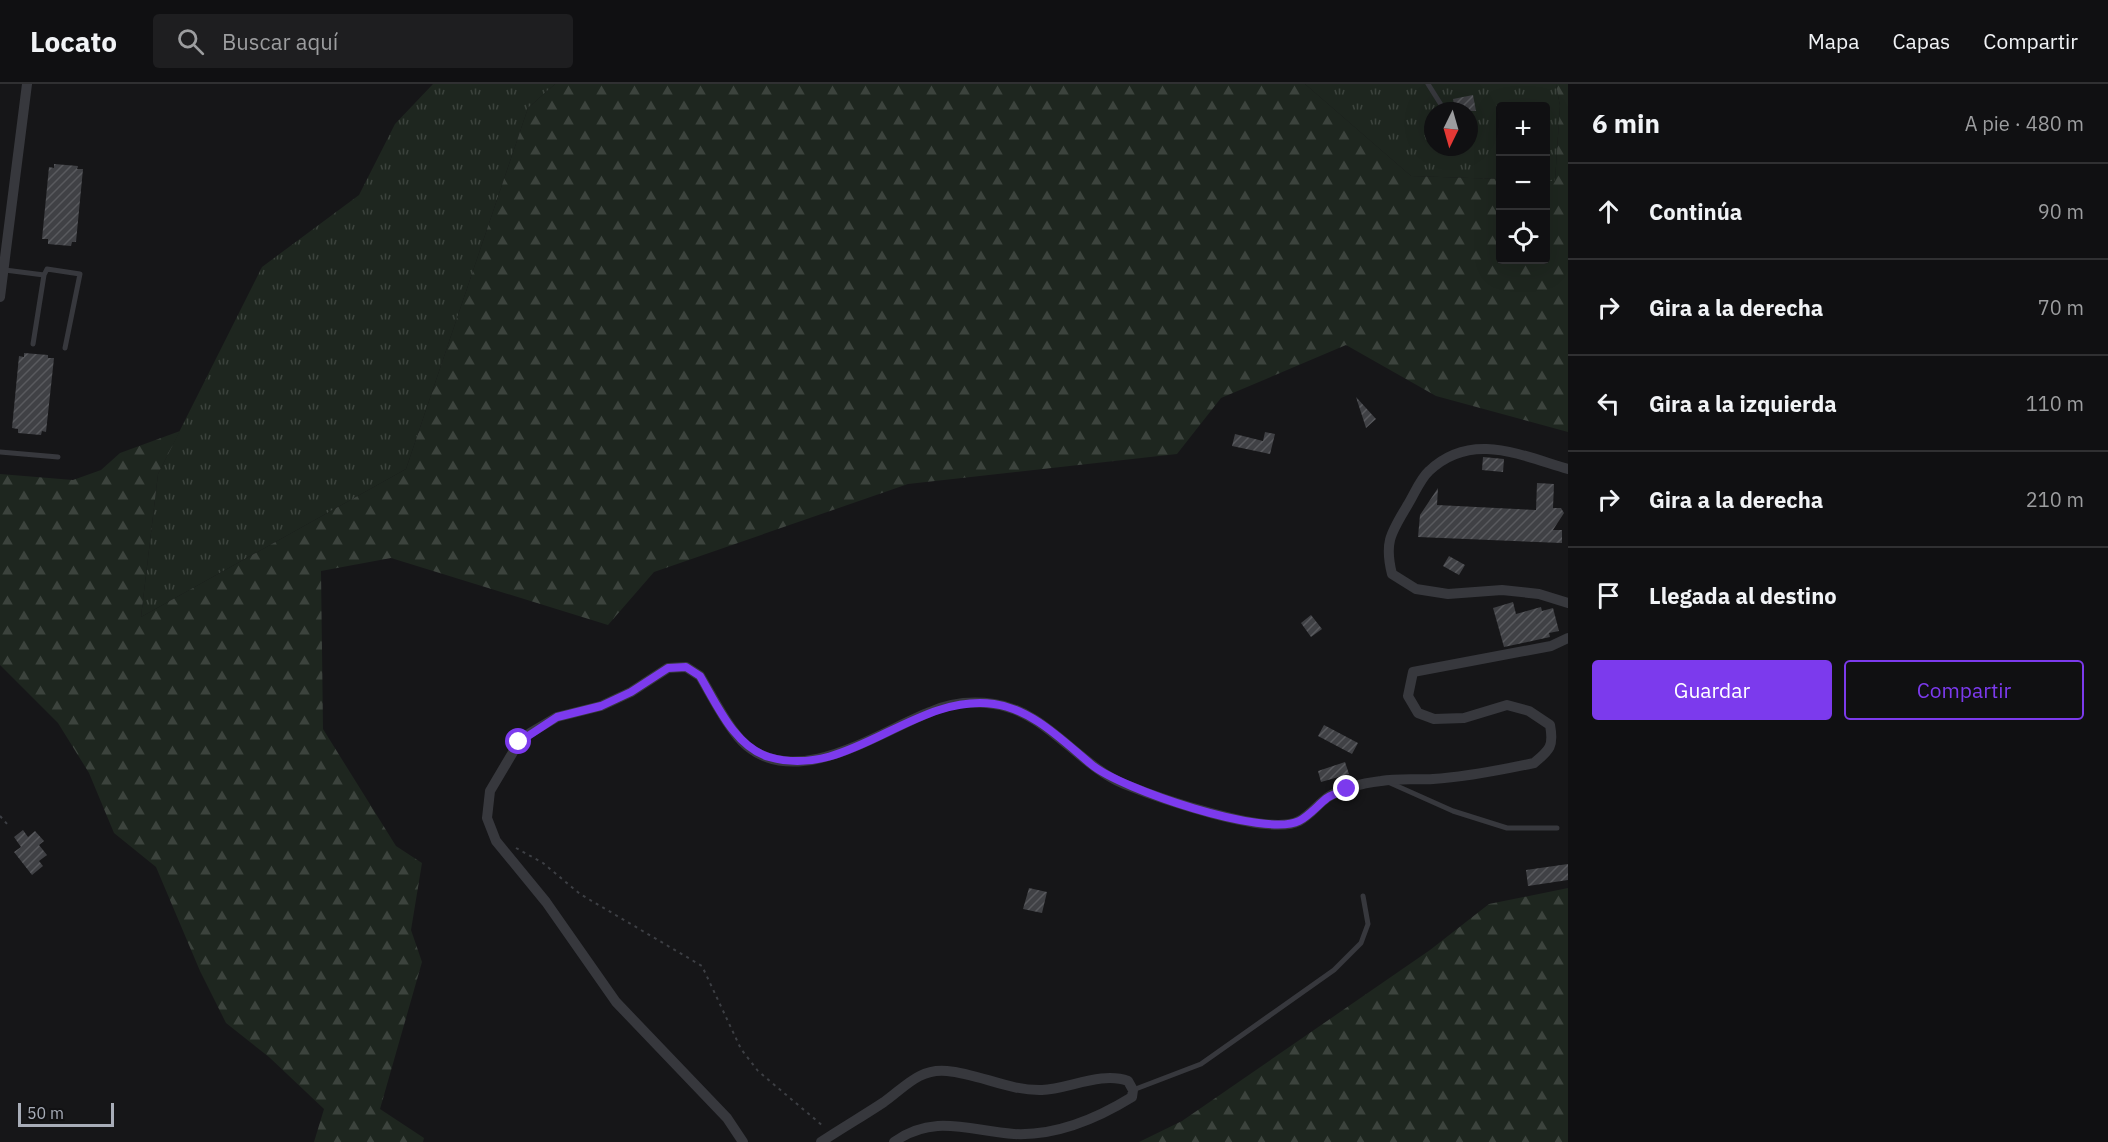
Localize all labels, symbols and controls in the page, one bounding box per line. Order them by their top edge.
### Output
search box [153,14,573,68]
text: Locato [30,23,117,60]
icon: search [174,25,207,58]
text: Buscar aquí [222,27,338,56]
text: Mapa [1808,27,1859,55]
text: Capas [1892,27,1950,55]
text: Compartir [1983,27,2078,55]
north arrow [1424,102,1478,156]
map controls [1496,102,1550,264]
button: + [1496,102,1550,156]
text: 6 min [1592,106,1660,140]
text: A pie · 480 m [1965,110,2084,137]
button: − [1496,156,1550,210]
icon: ahead [1592,195,1625,228]
text: Continúa [1649,197,1742,226]
text: 90 m [2038,198,2084,225]
button: locate [1496,210,1550,264]
icon: right [1592,291,1625,324]
text: Gira a la derecha [1649,293,1823,322]
text: 70 m [2038,294,2084,321]
icon: left [1592,387,1625,420]
text: Gira a la izquierda [1649,389,1837,418]
text: 110 m [2026,390,2084,417]
icon: right [1592,483,1625,516]
text: Gira a la derecha [1649,485,1823,514]
text: 210 m [2026,486,2084,513]
icon: arrive [1592,579,1625,612]
text: Llegada al destino [1649,581,1837,610]
button: Guardar [1592,660,1832,720]
button: Compartir [1844,660,2084,720]
route start [505,728,531,754]
route end [1333,775,1359,801]
scale bar [18,1100,114,1128]
text: 50 m [27,1103,64,1123]

